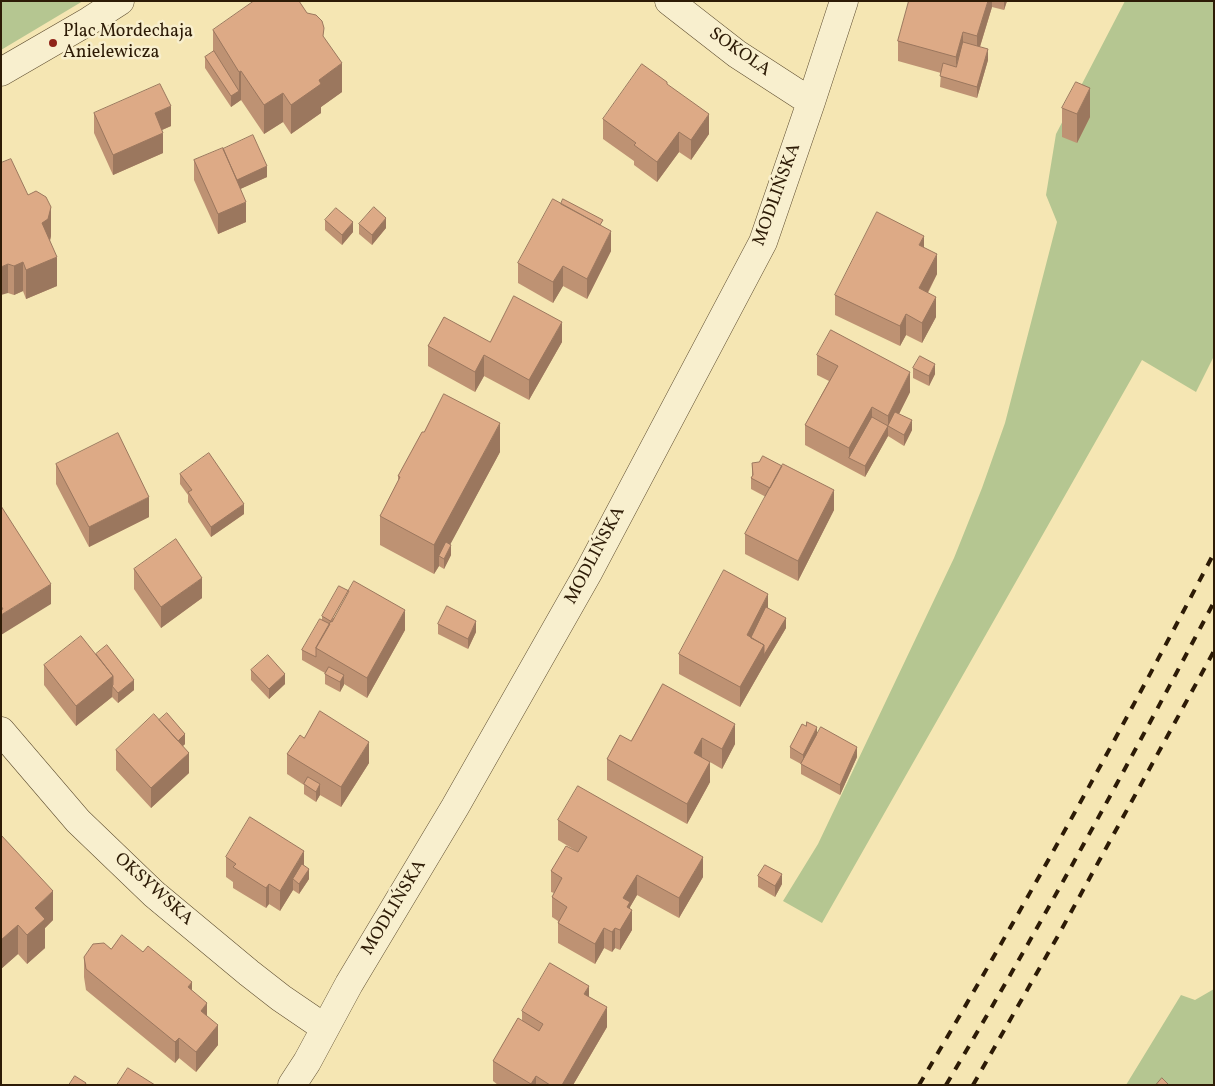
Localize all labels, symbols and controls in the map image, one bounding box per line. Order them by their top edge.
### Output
place label: Plac Mordechaja Anielewicza [63,22,193,64]
street label: SOKOLA [704,24,774,82]
marker: Plac Mordechaja Anielewicza [47,37,59,49]
street label: MODLIŃSKA [749,141,807,249]
street label: MODLIŃSKA [561,503,631,609]
street label: OKSYWSKA [109,849,197,931]
street label: MODLIŃSKA [358,856,432,960]

